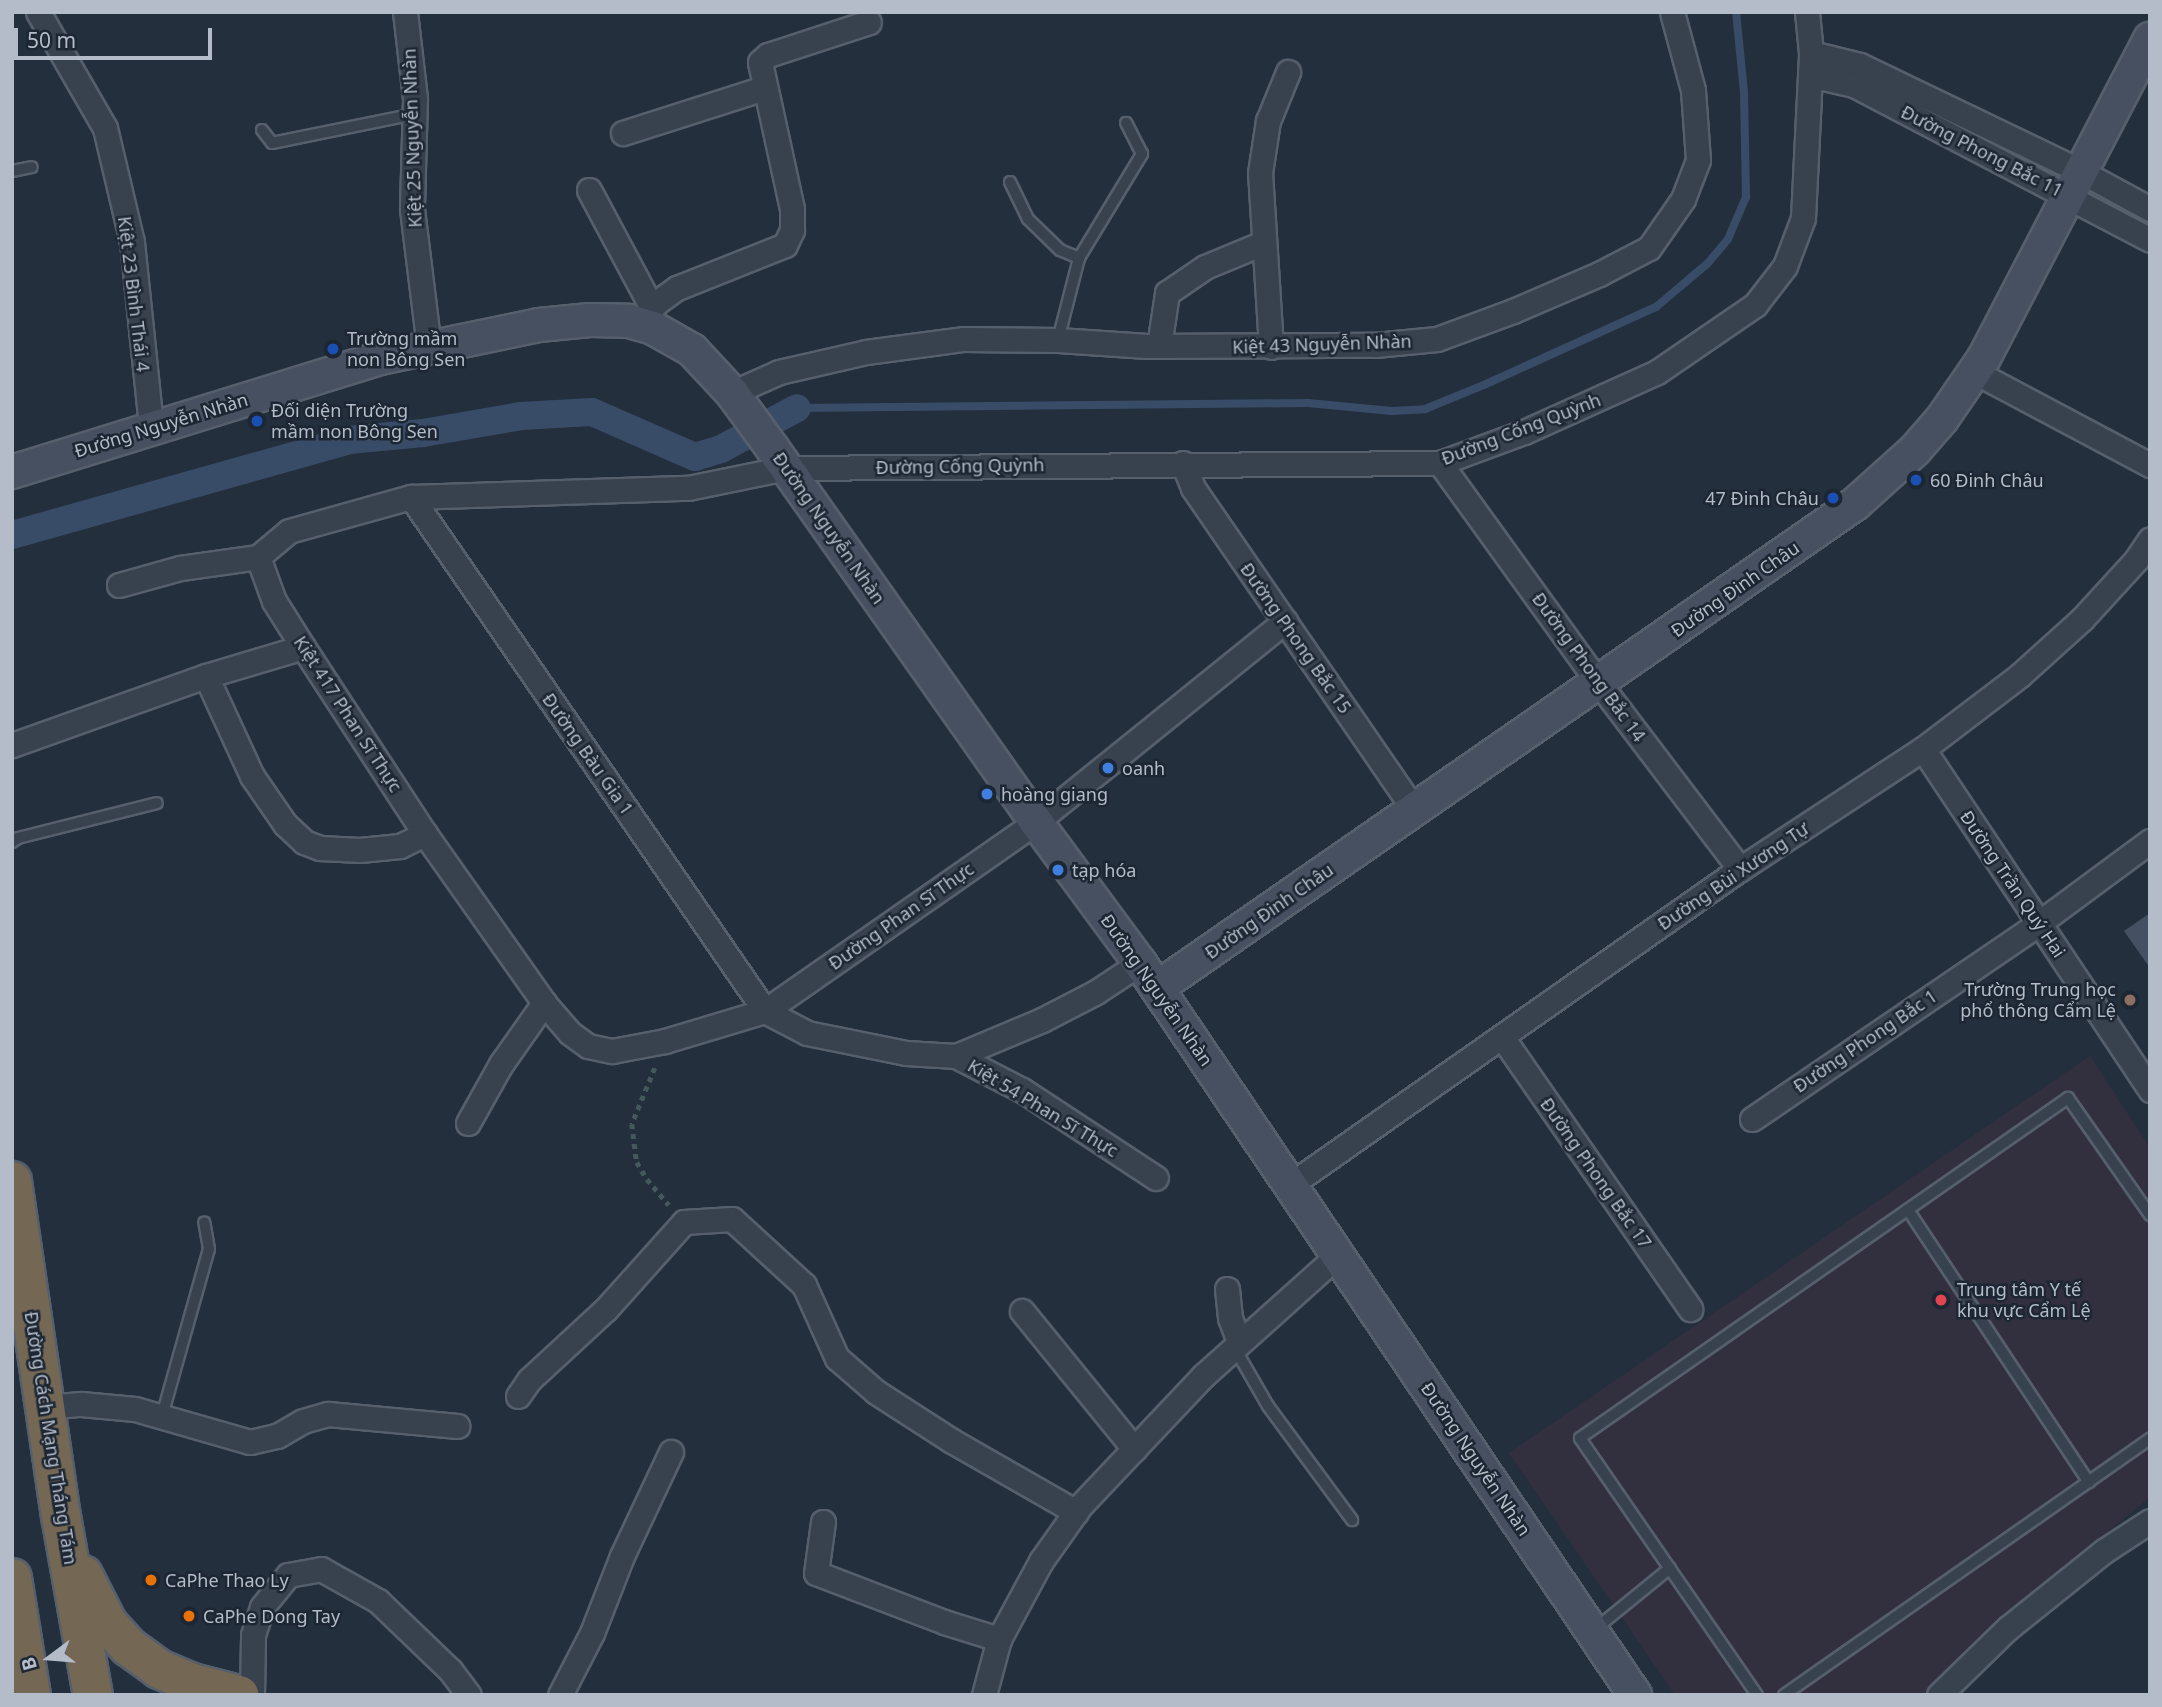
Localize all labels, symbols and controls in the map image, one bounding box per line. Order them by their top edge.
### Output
scale bar [18,14,215,58]
text: 50 m [27,26,76,54]
street label: Kiệt 25 Nguyễn Nhàn [398,48,426,228]
street label: Đường Phong Bắc 11 [1897,101,2067,201]
street label: Kiệt 23 Bình Thái 4 [114,215,154,373]
place label: Trường mầm non Bông Sen [347,328,465,370]
street label: Kiệt 43 Nguyễn Nhàn [1232,330,1412,358]
marker: Trường mầm non Bông Sen [325,341,341,357]
street label: Đường Nguyễn Nhàn [72,388,250,462]
street label: Đường Cống Quỳnh [1438,389,1604,469]
place label: Đối diện Trường mầm non Bông Sen [271,400,438,442]
marker: Đối diện Trường mầm non Bông Sen [249,413,265,429]
street label: Đường Nguyễn Nhàn [768,448,890,608]
street label: Đường Cống Quỳnh [875,454,1045,478]
place label: 60 Đinh Châu [1930,469,2044,491]
marker: 60 Đinh Châu [1908,472,1924,488]
place label: 47 Đinh Châu [1705,487,1819,509]
marker: 47 Đinh Châu [1825,490,1841,506]
street label: Đường Đinh Châu [1667,537,1803,641]
street label: Đường Phong Bắc 15 [1236,559,1356,717]
street label: Đường Phong Bắc 14 [1528,588,1650,746]
street label: Kiệt 417 Phan Sĩ Thực [289,632,407,796]
street label: Đường Bàu Gia 1 [538,689,638,819]
place label: oanh [1122,757,1165,779]
marker: oanh [1100,760,1116,776]
place label: hoàng giang [1001,783,1108,805]
marker: hoàng giang [979,786,995,802]
street label: Đường Trần Quý Hai [1956,806,2070,962]
street label: Đường Bùi Xương Tự [1653,817,1813,935]
street label: Đường Phan Sĩ Thực [824,858,978,974]
place label: tạp hóa [1072,859,1136,881]
street label: Đường Đinh Châu [1201,859,1337,963]
marker: tạp hóa [1050,862,1066,878]
street label: Đường Nguyễn Nhàn [1096,910,1218,1070]
place label: Trường Trung học phổ thông Cẩm Lệ [1960,979,2116,1021]
street label: Đường Phong Bắc 1 [1789,985,1941,1097]
marker: Trường Trung học phổ thông Cẩm Lệ [2122,992,2138,1008]
street label: Kiệt 54 Phan Sĩ Thực [964,1055,1122,1161]
street label: Đường Phong Bắc 17 [1536,1094,1656,1252]
place label: Trung tâm Y tế khu vực Cẩm Lệ [1957,1279,2091,1322]
marker: Trung tâm Y tế khu vực Cẩm Lệ [1931,1290,1951,1310]
street label: Đường Cách Mạng Tháng Tám [20,1310,82,1566]
street label: Đường Nguyễn Nhàn [1417,1378,1535,1540]
place label: CaPhe Thao Ly [165,1569,289,1591]
marker: CaPhe Thao Ly [143,1572,159,1588]
place label: CaPhe Dong Tay [203,1605,340,1627]
marker: CaPhe Dong Tay [181,1608,197,1624]
north arrow [14,1623,84,1693]
text: B [15,1654,43,1673]

